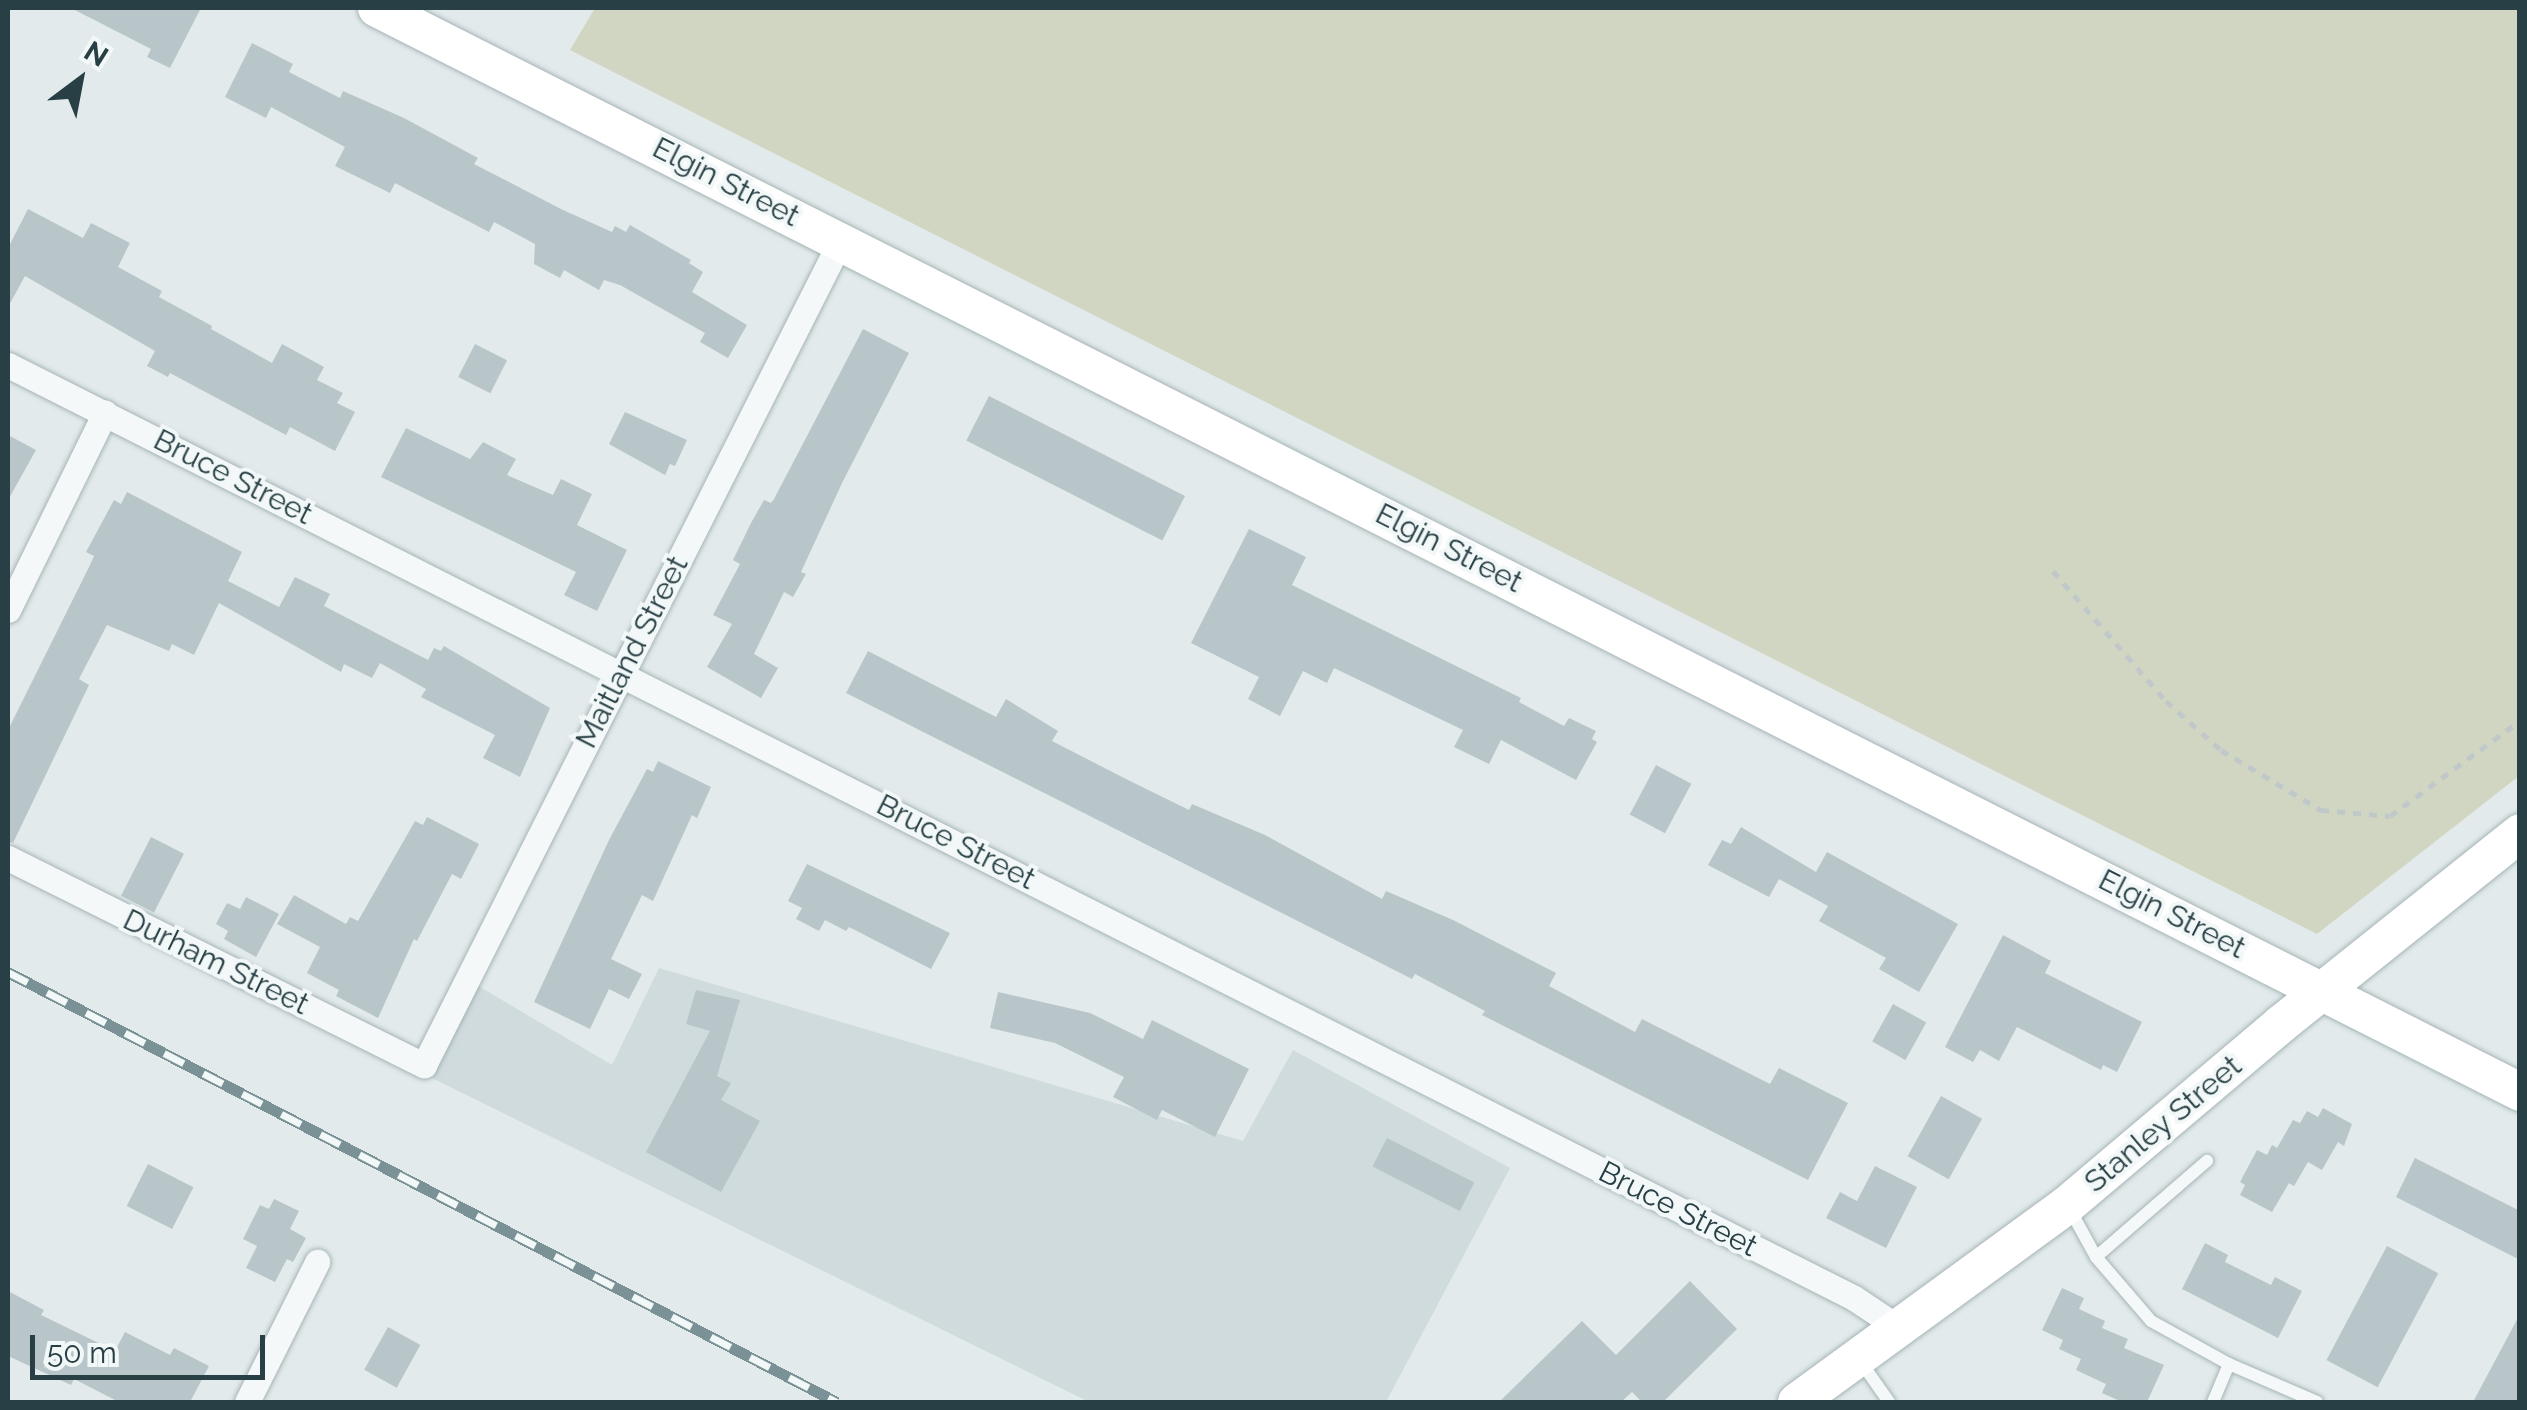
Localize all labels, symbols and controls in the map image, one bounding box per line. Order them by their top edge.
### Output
north arrow [30,30,130,130]
text: N [78,34,114,74]
street label: Elgin Street [647,130,805,234]
street label: Bruce Street [148,422,318,532]
street label: Elgin Street [1370,496,1528,600]
street label: Maitland Street [568,550,696,754]
street label: Bruce Street [871,787,1041,897]
street label: Elgin Street [2093,862,2251,966]
street label: Durham Street [117,902,315,1022]
street label: Stanley Street [2077,1048,2249,1200]
street label: Bruce Street [1593,1154,1763,1264]
scale bar [35,1315,270,1377]
text: 50 m [47,1335,117,1370]

